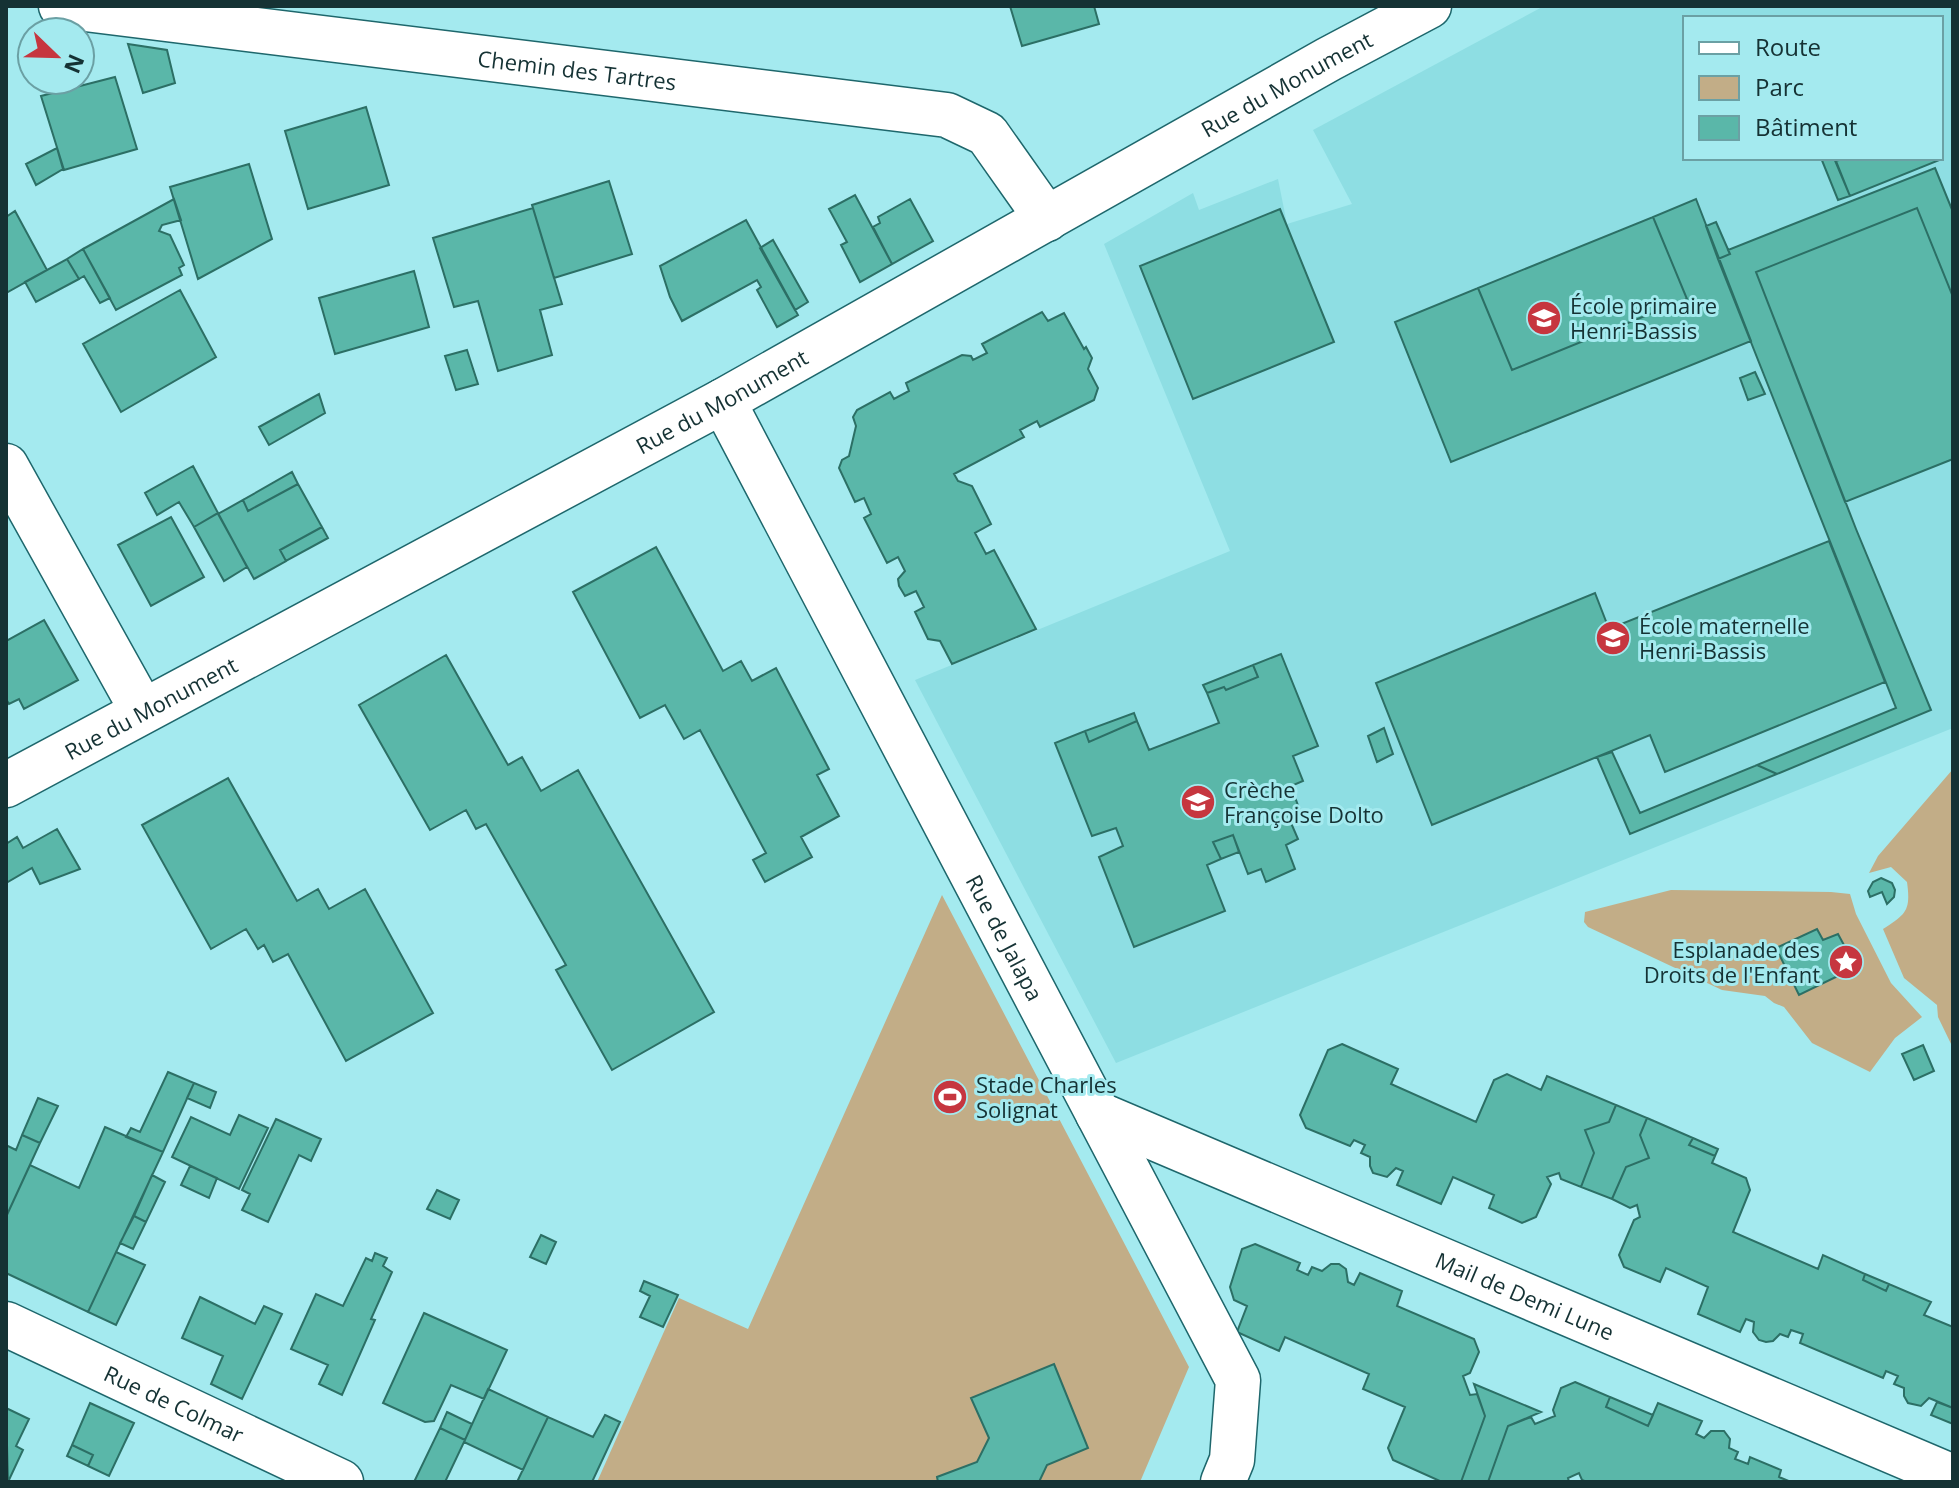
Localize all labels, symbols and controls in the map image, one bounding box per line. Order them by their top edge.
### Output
north arrow [16,16,96,96]
legend [1683,16,1943,160]
street label: Rue du Monument [1195,24,1377,143]
text: Route [1755,30,1821,63]
street label: Chemin des Tartres [476,42,678,97]
text: N [58,50,93,78]
text: Parc [1755,70,1804,103]
text: Bâtiment [1755,110,1857,143]
place label: École primaire Henri-Bassis [1570,290,1717,345]
school or university icon: École primaire Henri-Bassis [1525,299,1563,337]
street label: Rue du Monument [630,341,813,460]
place label: École maternelle Henri-Bassis [1639,610,1810,665]
school or university icon: École maternelle Henri-Bassis [1594,619,1632,657]
street label: Rue du Monument [59,649,242,766]
place label: Crèche Françoise Dolto [1224,774,1384,829]
school or university icon: Crèche Françoise Dolto [1179,783,1217,821]
street label: Rue de Jalapa [960,869,1051,1006]
place label: Esplanade des Droits de l'Enfant [1644,934,1820,989]
place icon: Esplanade des Droits de l'Enfant [1827,943,1865,981]
place label: Stade Charles Solignat [976,1069,1117,1124]
sports icon: Stade Charles Solignat [931,1078,969,1116]
street label: Mail de Demi Lune [1431,1244,1619,1347]
street label: Rue de Colmar [100,1358,249,1449]

